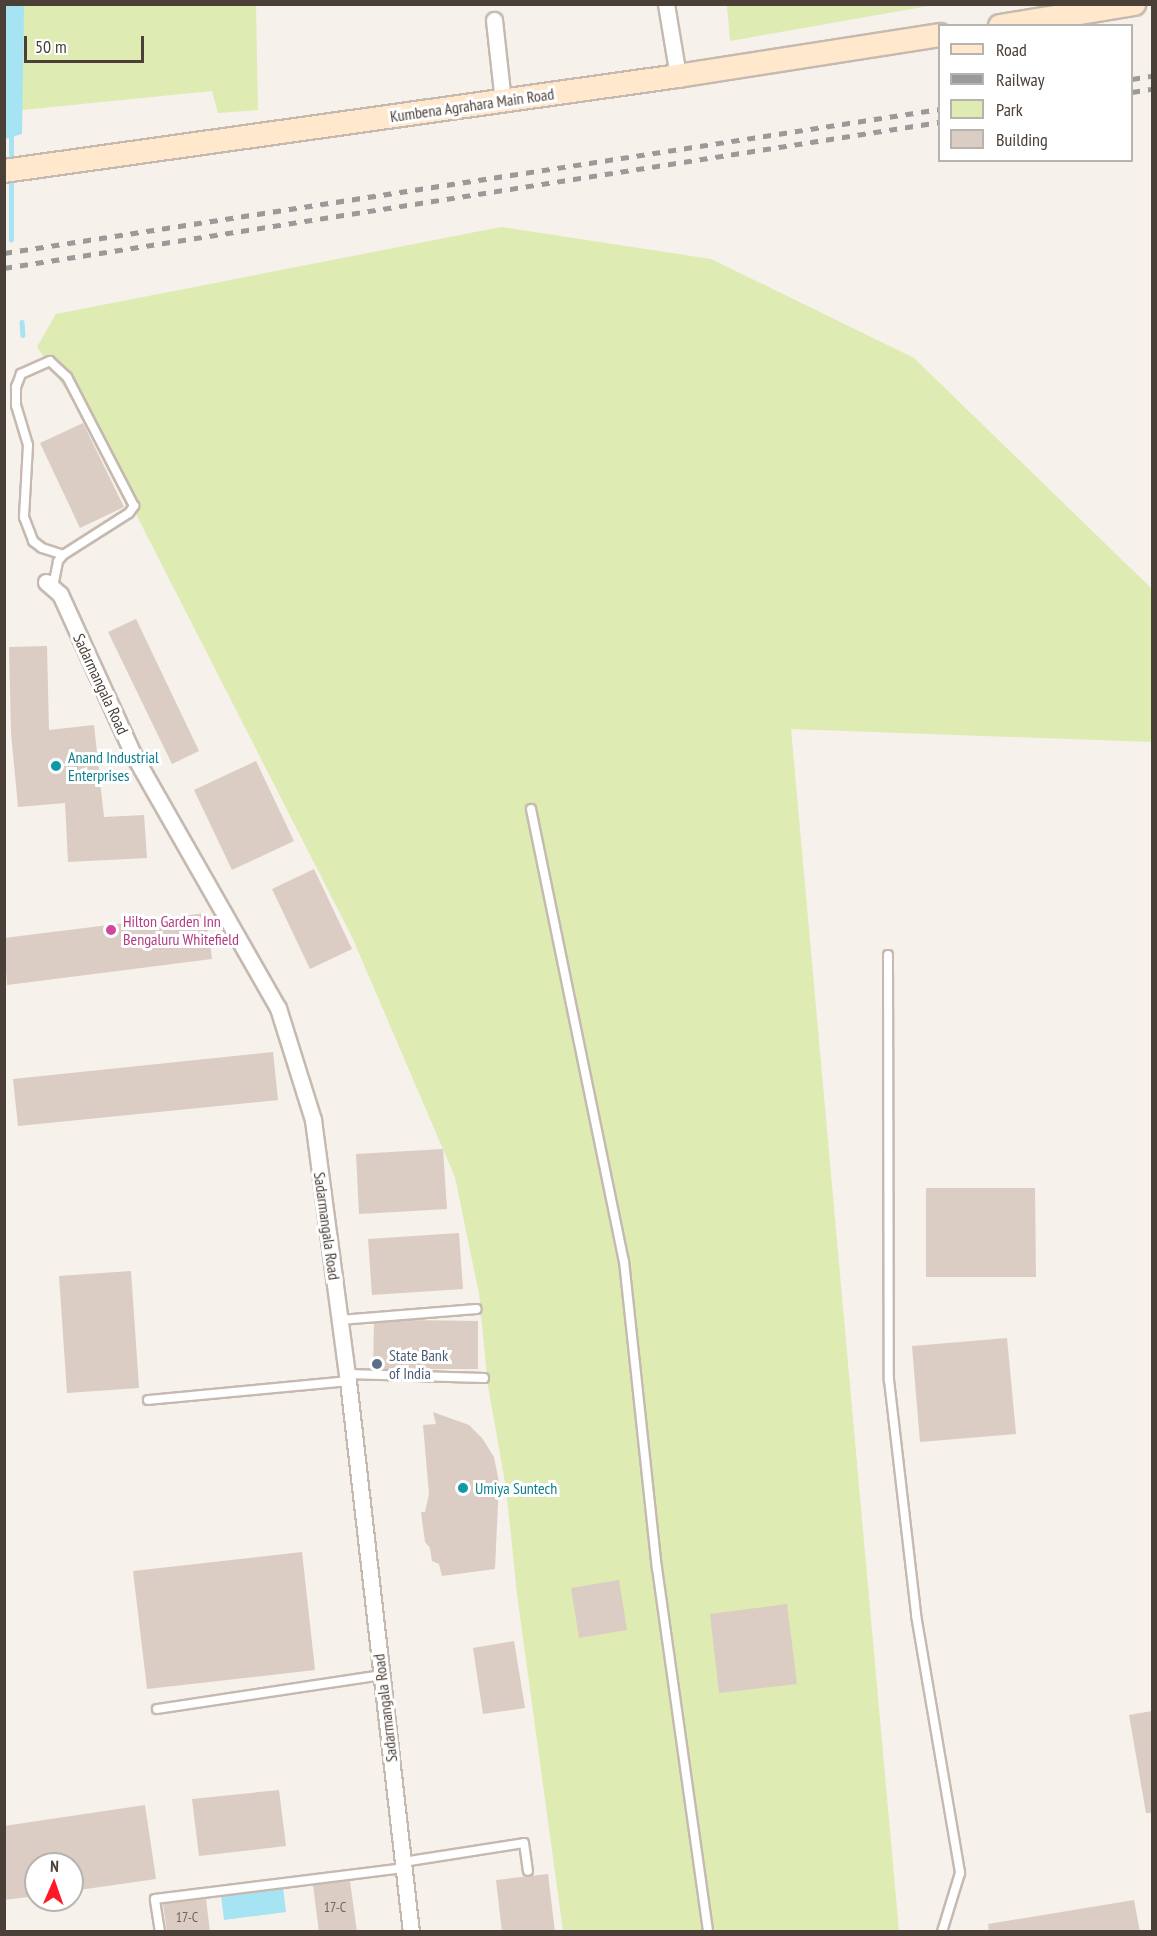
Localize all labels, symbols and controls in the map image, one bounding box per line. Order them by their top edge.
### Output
scale bar [27,24,147,62]
legend [938,24,1133,162]
text: 50 m [35,35,67,58]
text: Road [996,38,1027,61]
text: Railway [996,68,1045,91]
street label: Kumbena Agrahara Main Road [389,84,555,126]
text: Park [996,98,1023,121]
text: Building [996,128,1048,151]
street label: Sadarmangala Road [69,631,133,737]
place label: Anand Industrial Enterprises [68,747,159,785]
marker: Anand Industrial Enterprises [49,759,63,773]
place label: Hilton Garden Inn Bengaluru Whitefield [123,911,239,949]
marker: Hilton Garden Inn Bengaluru Whitefield [104,923,118,937]
street label: Sadarmangala Road [310,1171,344,1281]
place label: State Bank of India [389,1345,448,1383]
marker: State Bank of India [370,1357,384,1371]
place label: Umiya Suntech [475,1478,557,1498]
marker: Umiya Suntech [456,1481,470,1495]
street label: Sadarmangala Road [369,1653,401,1763]
north arrow [24,1852,84,1912]
text: N [50,1856,59,1876]
house number: 17-C [324,1899,346,1915]
house number: 17-C [176,1909,198,1925]

